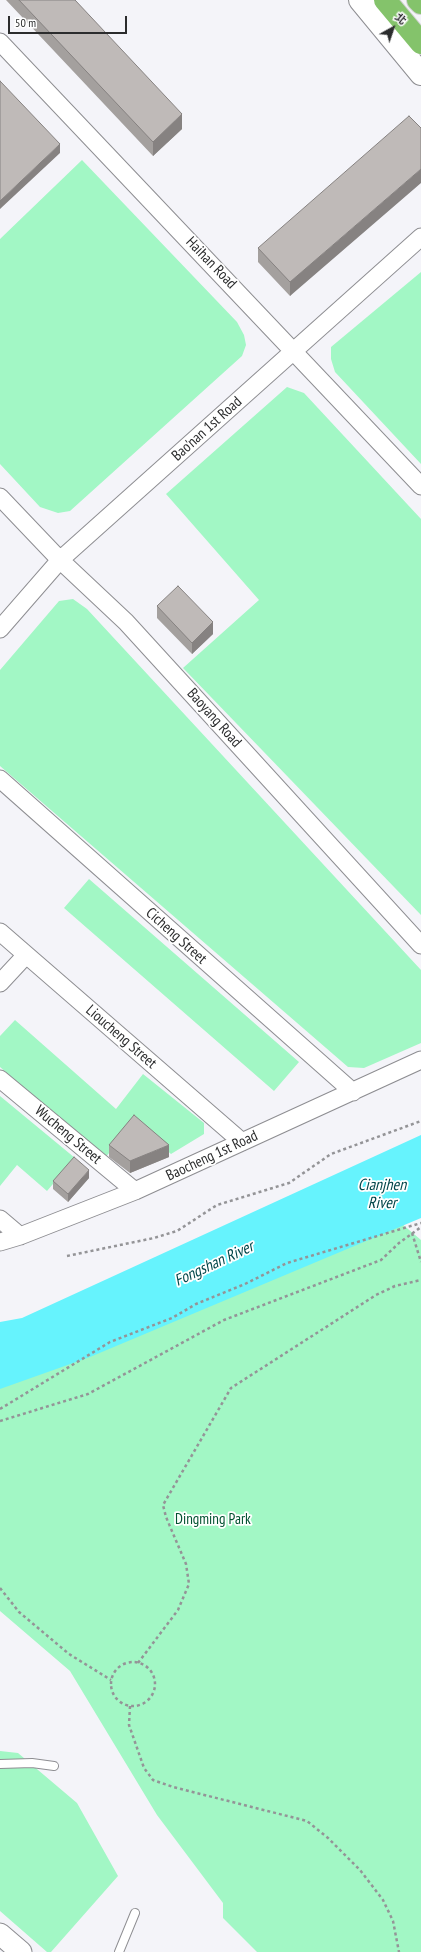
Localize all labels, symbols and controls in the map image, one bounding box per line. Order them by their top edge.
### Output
scale bar [10,8,129,34]
north arrow [373,8,413,48]
text: 北 [392,10,409,28]
text: 50 m [15,15,36,30]
street label: Haihan Road [182,233,240,293]
street label: Bao'nan 1st Road [168,393,246,465]
street label: Baoyang Road [183,685,245,751]
street label: Cicheng Street [142,904,210,968]
street label: Lioucheng Street [82,1001,160,1073]
street label: Wucheng Street [31,1102,105,1168]
street label: Baocheng 1st Road [163,1127,261,1185]
water label: Cianjhen River [358,1175,406,1213]
water label: Fongshan River [171,1237,257,1291]
park label: Dingming Park [175,1511,251,1529]

